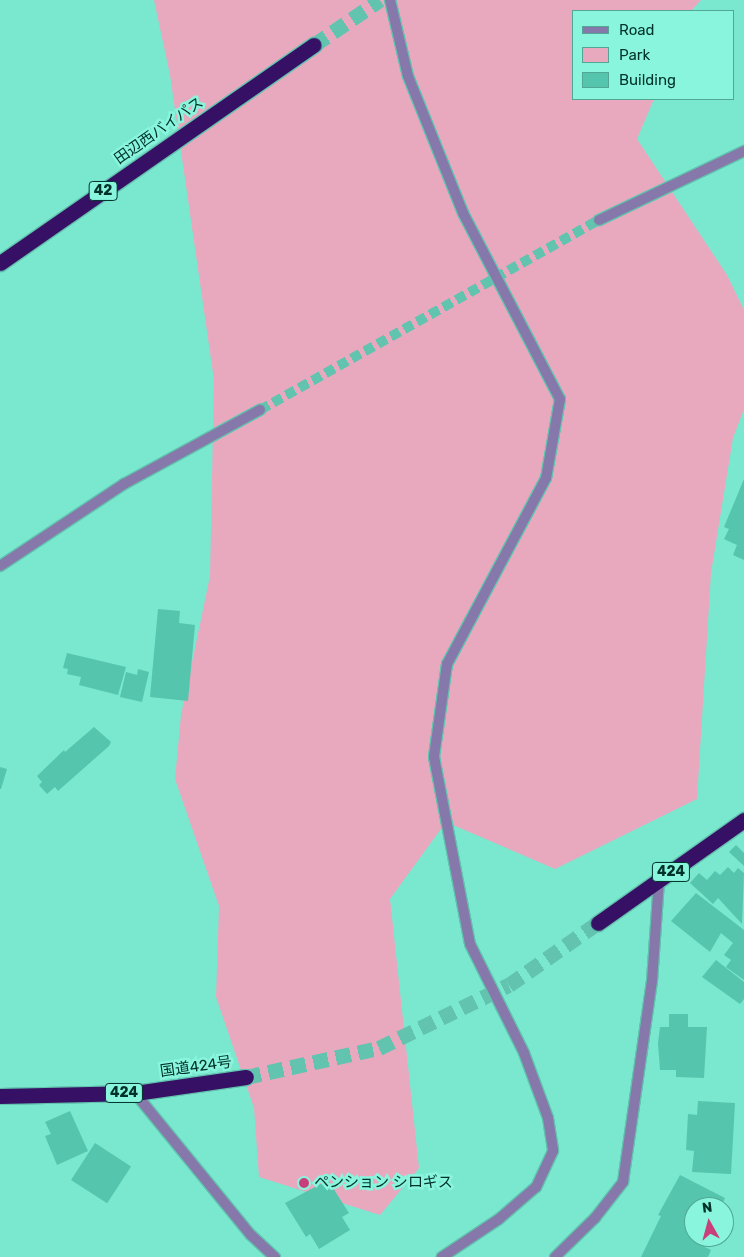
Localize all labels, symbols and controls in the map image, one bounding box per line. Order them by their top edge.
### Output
legend [572,10,734,100]
text: Road [619,21,655,39]
text: Park [619,46,650,64]
text: Building [619,71,676,89]
street label: 田辺西バイパス [111,94,207,168]
road number: 42 [88,180,118,202]
road number: 424 [651,860,691,884]
street label: 国道424号 [159,1053,233,1081]
road number: 424 [104,1082,144,1104]
place label: ペンション シロギス [314,1174,453,1192]
marker: ペンション シロギス [298,1177,310,1189]
north arrow [684,1197,734,1247]
text: N [701,1199,713,1217]

